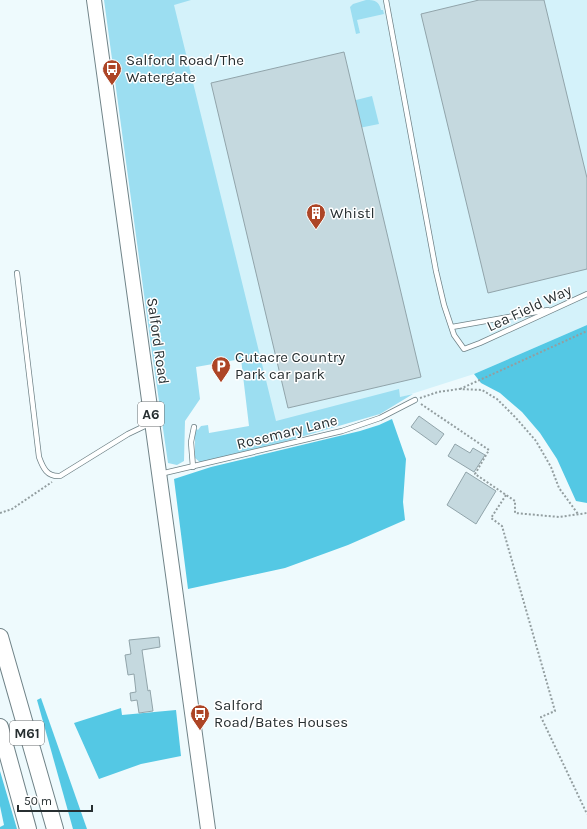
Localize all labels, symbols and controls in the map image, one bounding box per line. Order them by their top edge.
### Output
place label: Salford Road/The Watergate [126,51,244,86]
bus stop icon: Salford Road/The Watergate [101,58,123,86]
building icon: Whistl [305,202,327,230]
place label: Whistl [330,204,375,222]
street label: Lea Field Way [484,281,574,335]
street label: Salford Road [143,297,173,385]
place label: Cutacre Country Park car park [235,348,345,383]
parking icon: Cutacre Country Park car park [210,355,232,383]
road number: A6 [138,402,164,426]
street label: Rosemary Lane [235,411,339,453]
place label: Salford Road/Bates Houses [214,696,348,731]
bus stop icon: Salford Road/Bates Houses [189,703,211,731]
road number: M61 [10,721,44,745]
scale bar [18,787,92,813]
text: 50 m [24,794,52,808]

